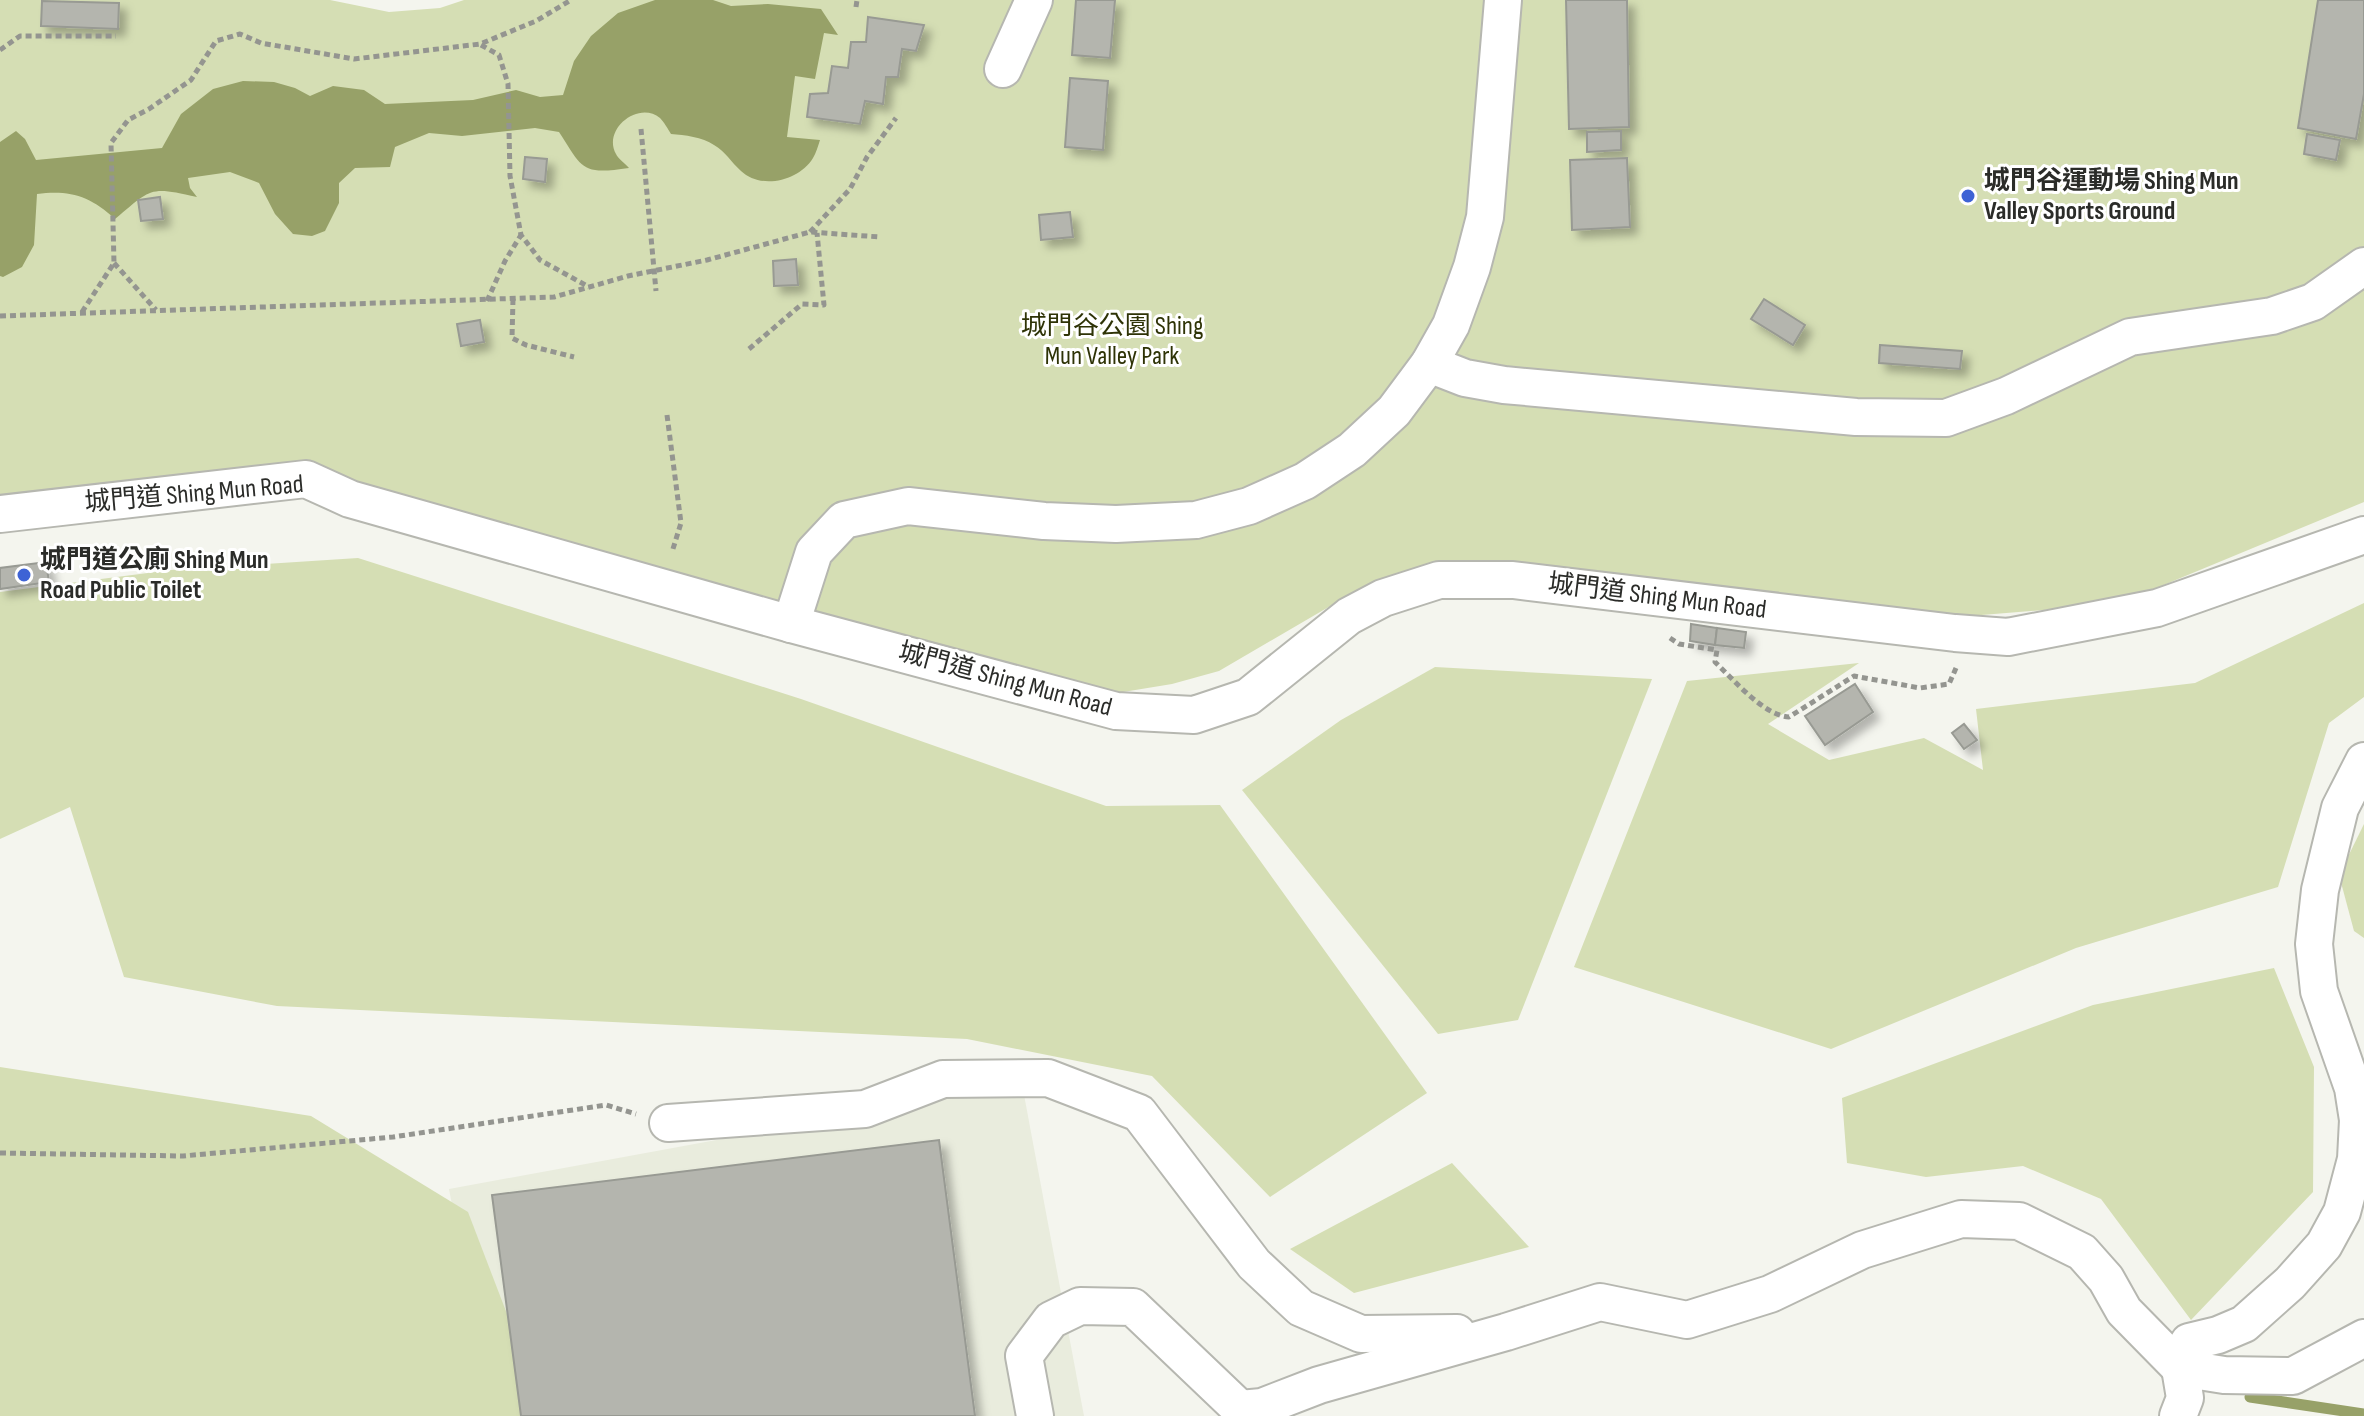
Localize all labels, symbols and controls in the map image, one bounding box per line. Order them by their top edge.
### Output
place label: 城門谷運動場 Shing Mun Valley Sports Ground [1984,166,2239,227]
marker: 城門谷運動場 Shing Mun Valley Sports Ground [1959,187,1977,205]
park label: 城門谷公園 Shing Mun Valley Park [1021,311,1203,372]
street label: 城門道 Shing Mun Road [83,469,305,519]
place label: 城門道公廁 Shing Mun Road Public Toilet [40,545,269,606]
marker: 城門道公廁 Shing Mun Road Public Toilet [15,566,33,584]
street label: 城門道 Shing Mun Road [1546,568,1768,626]
street label: 城門道 Shing Mun Road [895,637,1115,723]

